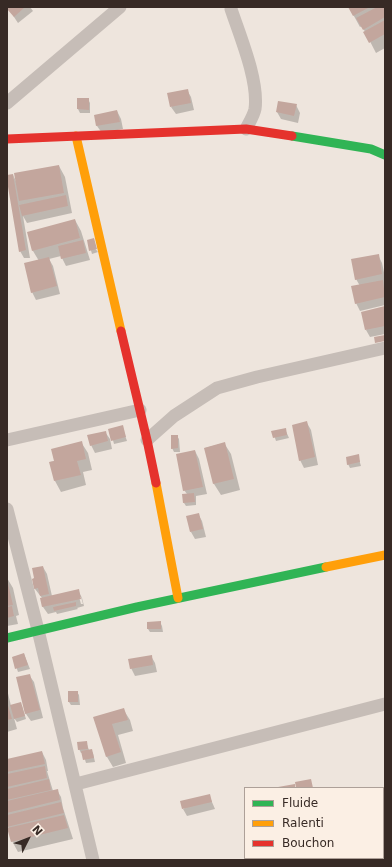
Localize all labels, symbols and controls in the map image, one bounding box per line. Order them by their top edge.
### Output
legend [244,787,384,859]
text: Fluide [282,796,318,810]
text: Ralenti [282,816,324,830]
north arrow [8,819,48,859]
text: N [29,823,45,838]
text: Bouchon [282,836,334,850]

